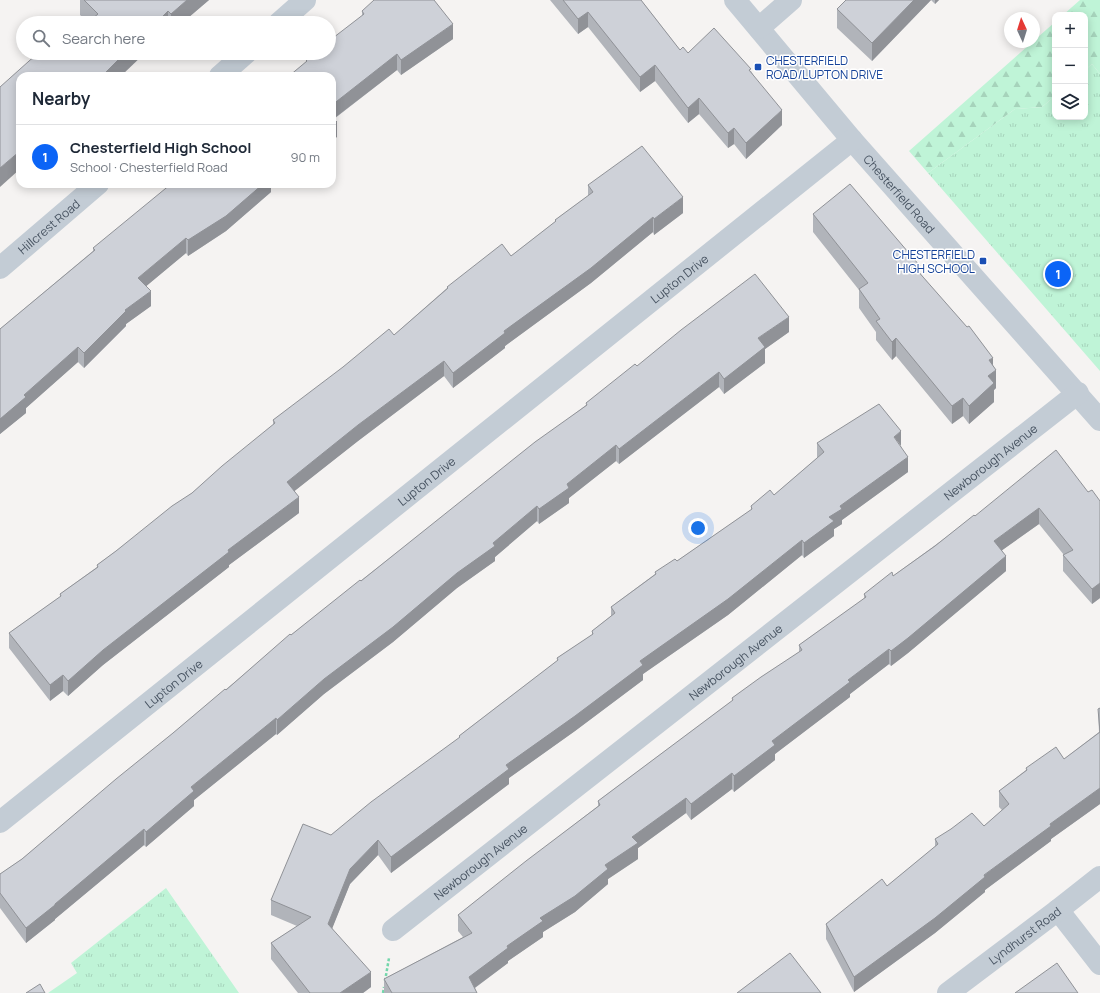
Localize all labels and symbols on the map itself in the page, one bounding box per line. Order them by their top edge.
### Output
north arrow [1004,12,1040,48]
place label: CHESTERFIELD ROAD/LUPTON DRIVE [766,52,883,83]
marker: CHESTERFIELD ROAD/LUPTON DRIVE [753,62,763,72]
street label: Chesterfield Road [860,150,939,237]
street label: Hillcrest Road [14,195,83,258]
place label: CHESTERFIELD HIGH SCHOOL [893,246,975,277]
street label: Lupton Drive [647,250,712,307]
marker: CHESTERFIELD HIGH SCHOOL [978,256,988,266]
pin: 1 [1045,259,1071,289]
street label: Newborough Avenue [940,420,1041,504]
street label: Lupton Drive [394,452,459,509]
your location [688,518,708,538]
street label: Newborough Avenue [685,620,786,704]
street label: Lupton Drive [141,655,206,712]
street label: Newborough Avenue [430,819,531,904]
street label: Lyndhurst Road [985,902,1064,968]

